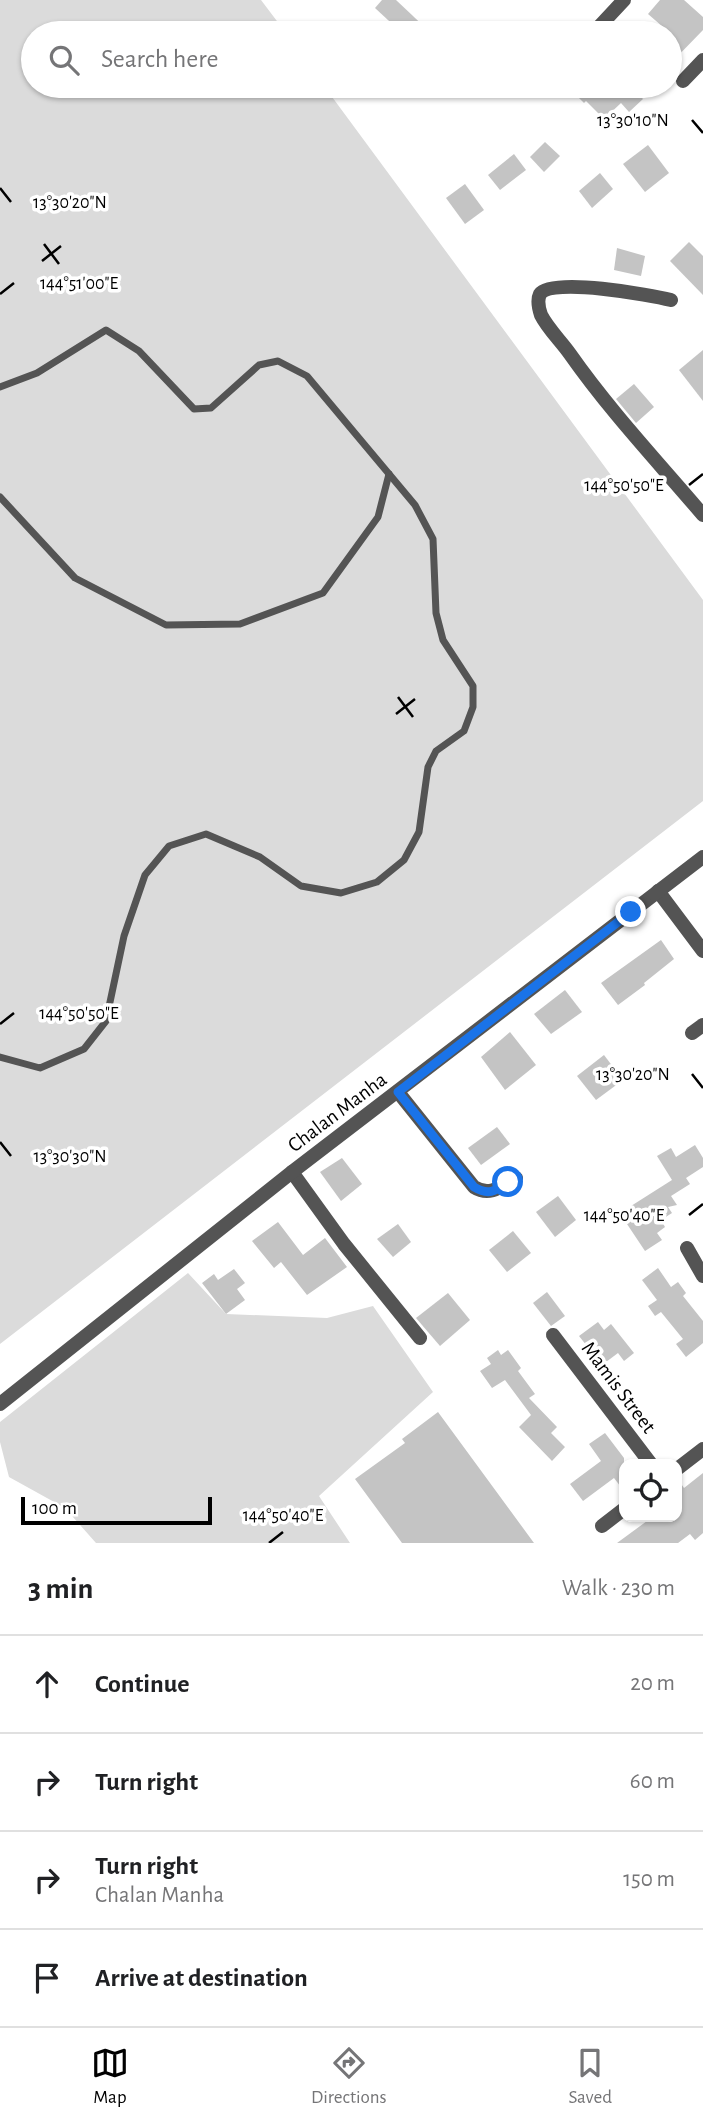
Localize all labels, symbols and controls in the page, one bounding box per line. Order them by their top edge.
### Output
search box [21,21,682,98]
icon: search [45,41,83,79]
text: Search here [101,46,219,72]
text: 13°30'10"N [597,112,669,130]
text: 13°30'20"N [33,194,107,212]
text: 144°51'00"E [40,275,118,293]
text: 144°50'50"E [584,477,664,495]
route end [615,896,646,927]
text: 144°50'50"E [39,1005,119,1023]
text: 13°30'20"N [596,1066,670,1084]
street label: Chalan Manha [284,1068,391,1156]
text: 13°30'30"N [33,1148,107,1166]
route start [492,1166,523,1197]
text: 144°50'40"E [584,1207,665,1225]
street label: Mamis Street [578,1338,660,1437]
map controls [619,1459,682,1522]
button: locate [619,1459,682,1522]
scale bar [21,1494,212,1526]
text: 100 m [32,1499,77,1518]
text: 144°50'40"E [243,1507,324,1525]
text: 3 min [28,1574,93,1604]
text: Walk · 230 m [562,1577,675,1600]
icon: ahead [28,1665,66,1703]
text: Continue [95,1671,190,1697]
text: 20 m [630,1672,675,1695]
icon: right [28,1763,66,1801]
text: Turn right [95,1769,198,1795]
text: 60 m [630,1770,675,1793]
text: Turn right [95,1853,198,1879]
icon: right [28,1861,66,1899]
text: 150 m [623,1868,675,1891]
text: Chalan Manha [95,1884,224,1907]
icon: arrive [28,1959,66,1997]
text: Arrive at destination [95,1965,308,1991]
tab: Map [91,2044,129,2109]
tab: Directions [311,2044,387,2109]
tab: Saved [569,2044,612,2109]

